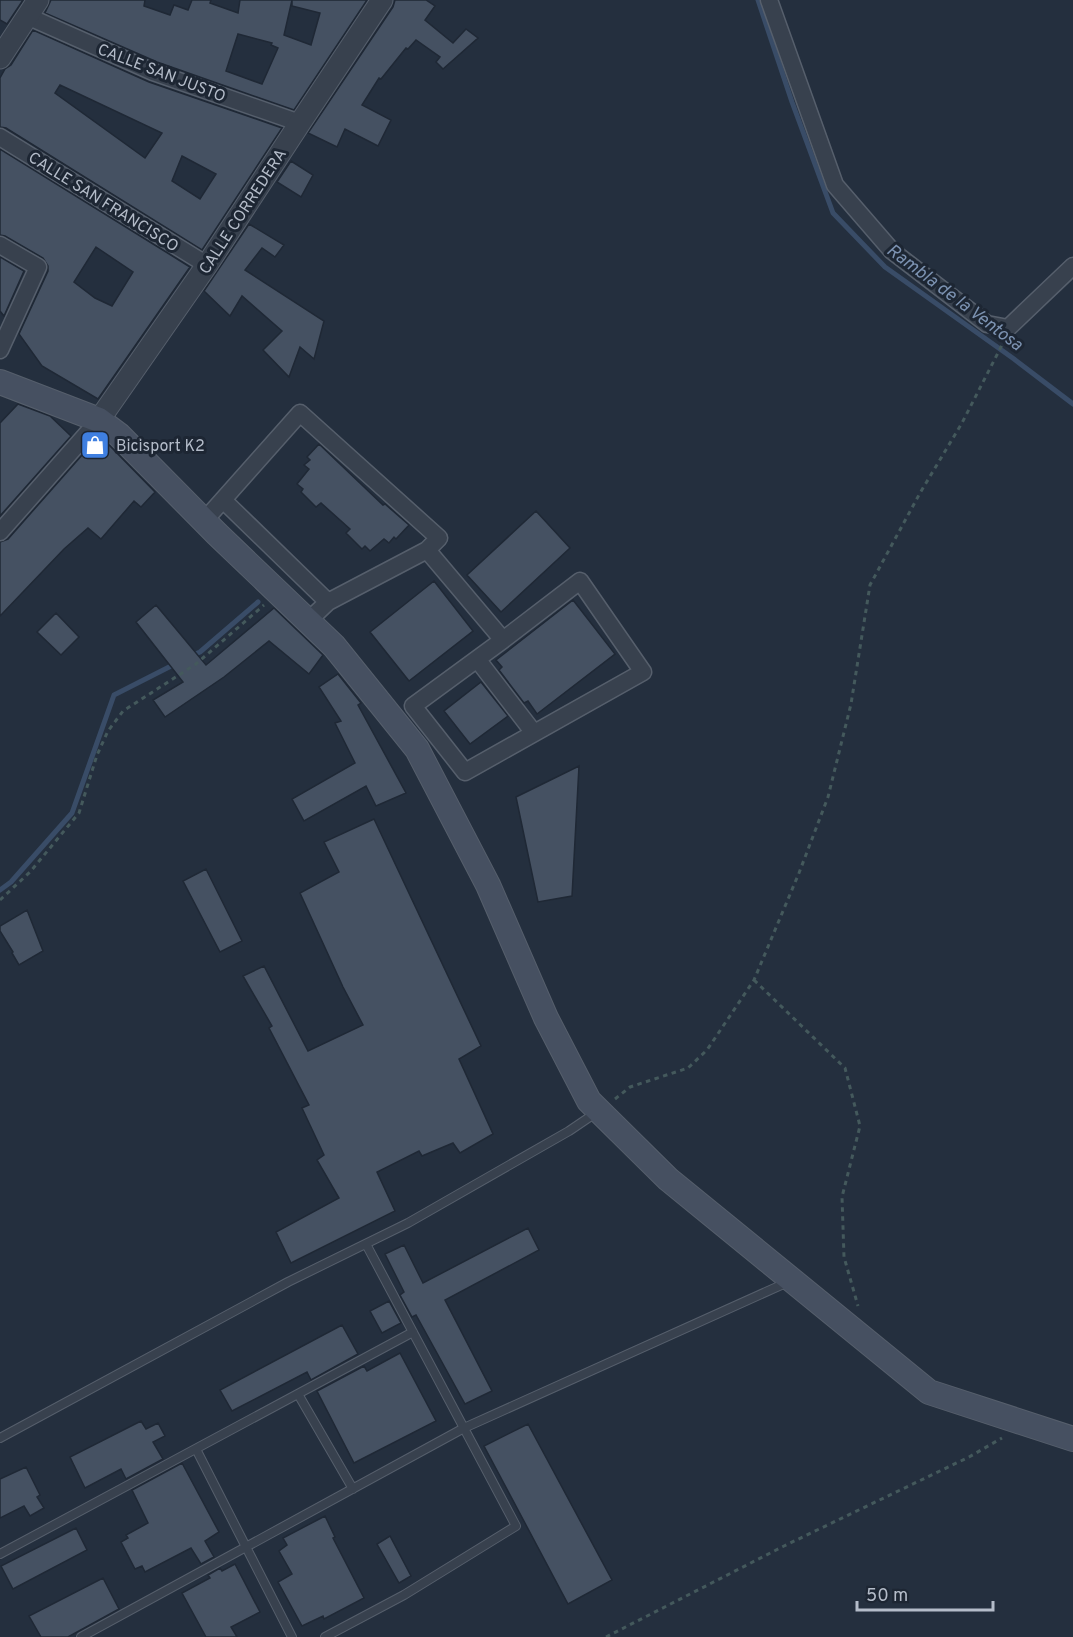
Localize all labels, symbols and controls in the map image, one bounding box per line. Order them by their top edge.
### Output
street label: CALLE SAN JUSTO [94,40,228,108]
street label: CALLE CORREDERA [196,145,292,279]
street label: CALLE SAN FRANCISCO [24,148,182,257]
water label: Rambla de la Ventosa [881,239,1027,357]
shop icon: Bicisport K2 [79,429,111,461]
place label: Bicisport K2 [116,437,205,457]
scale bar [857,1574,994,1612]
text: 50 m [866,1585,908,1608]

